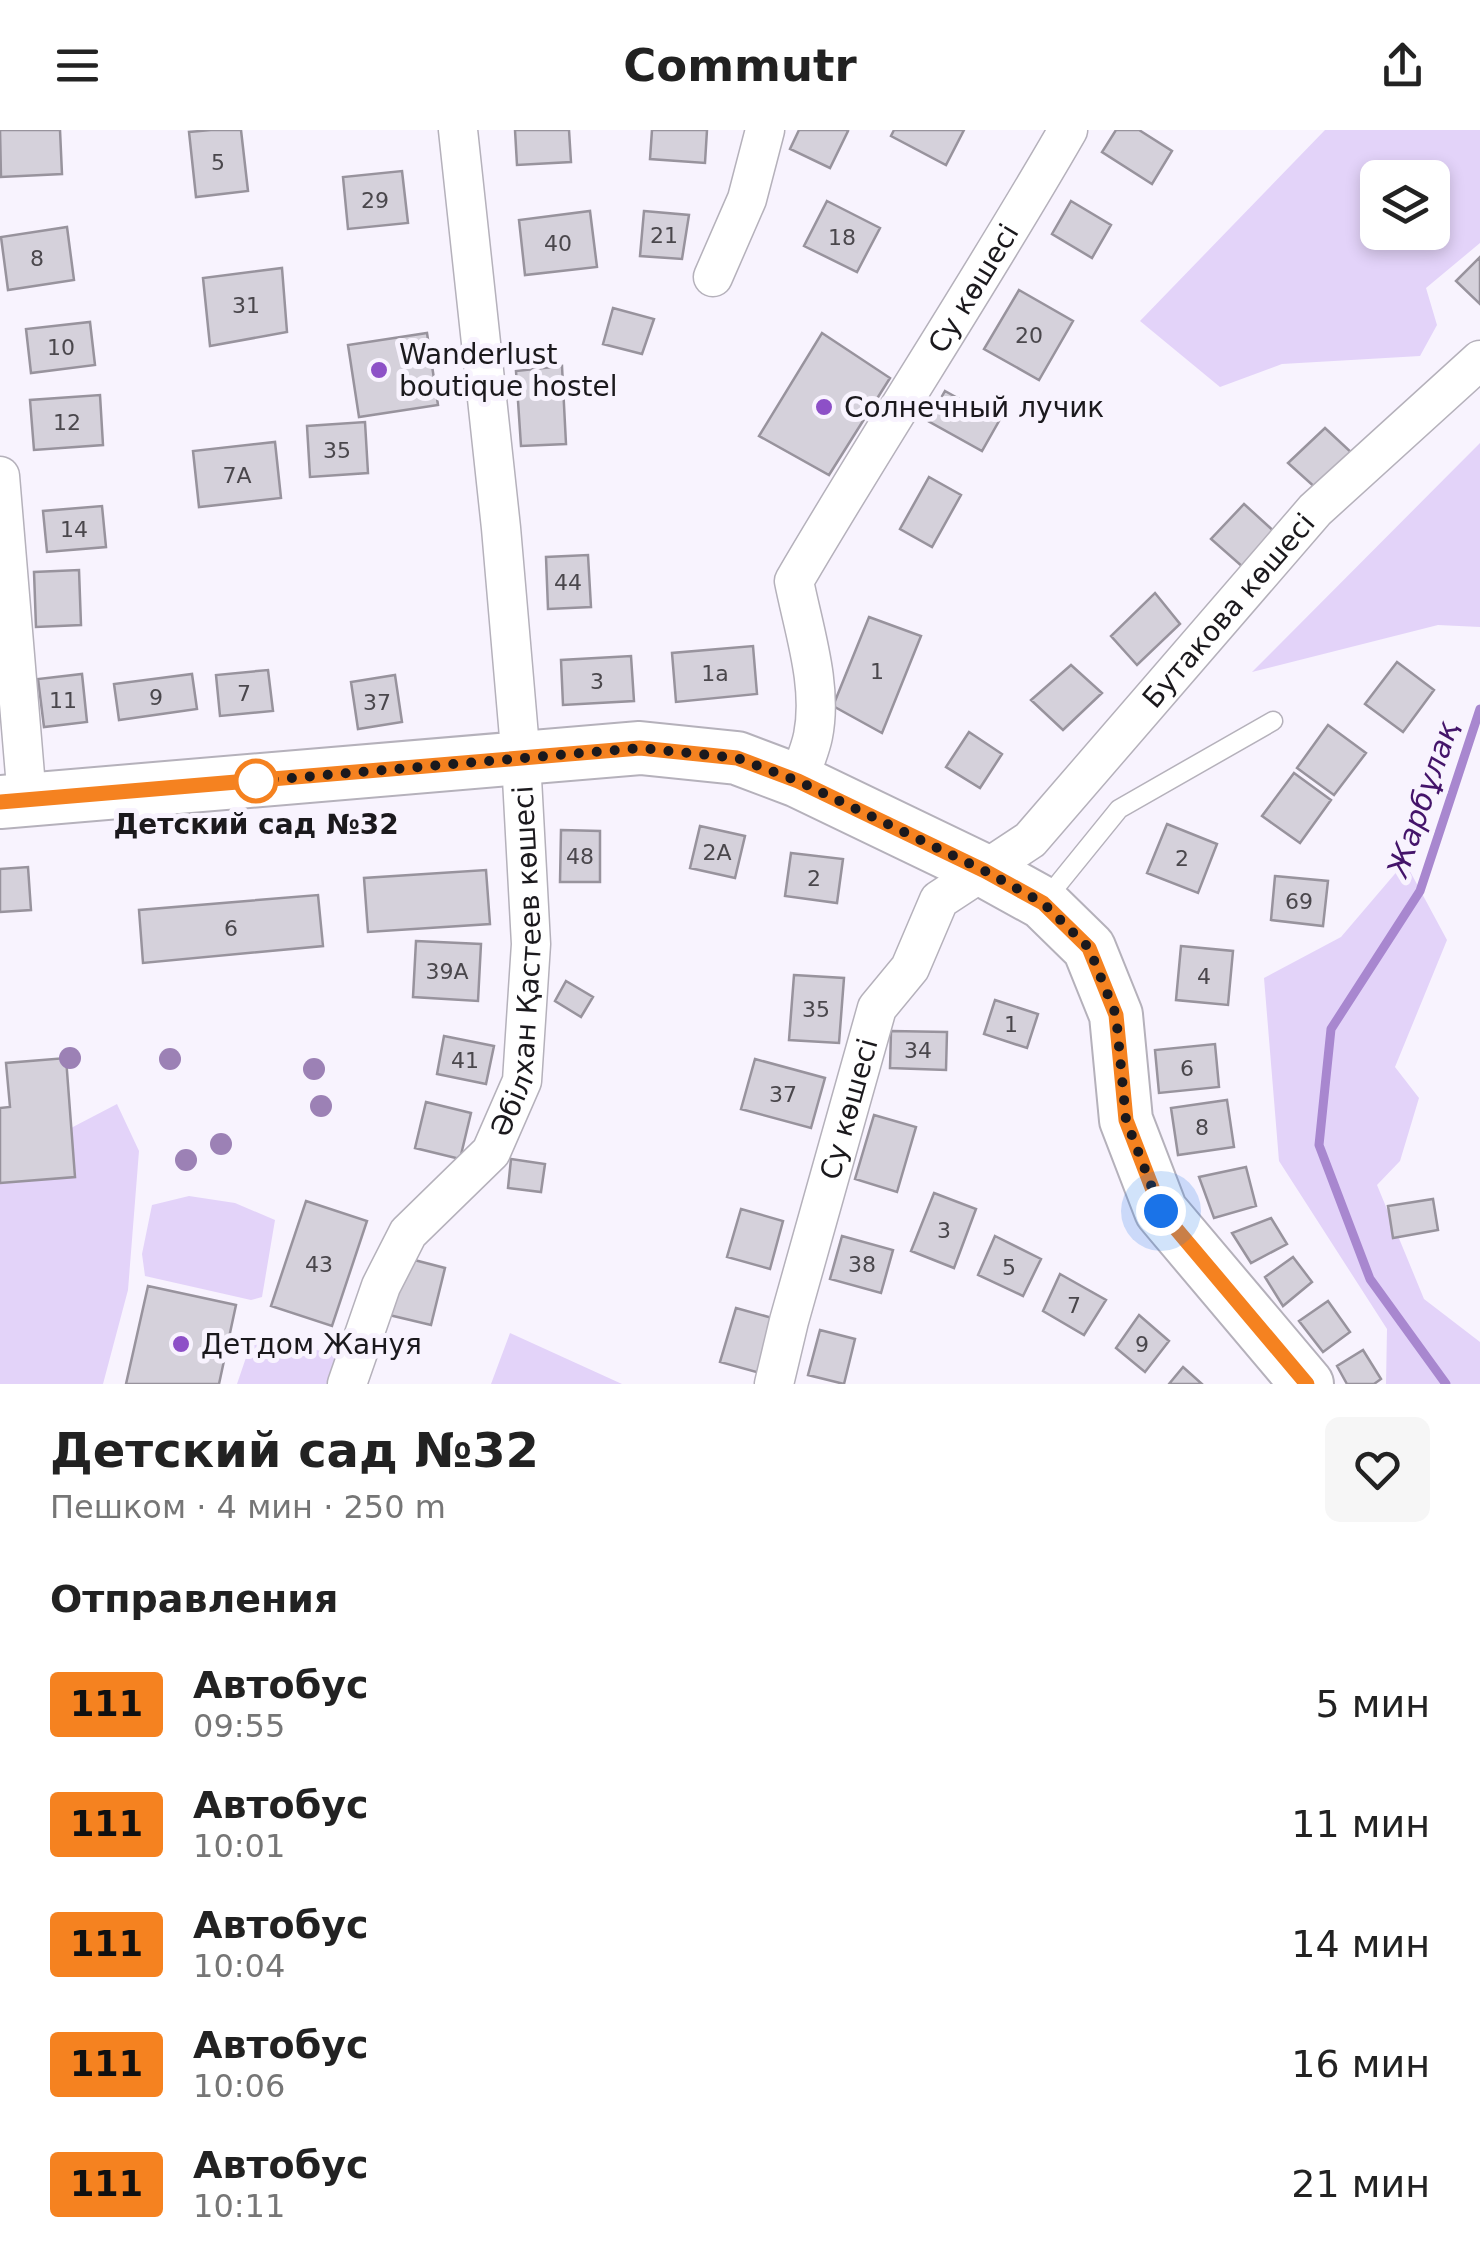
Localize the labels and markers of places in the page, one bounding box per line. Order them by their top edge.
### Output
place label: Wanderlust boutique hostel [399,338,618,403]
marker: Wanderlust boutique hostel [368,359,390,381]
place label: Солнечный лучик [844,391,1104,424]
marker: Солнечный лучик [813,396,835,418]
marker: Детский сад №32 [235,760,277,802]
place label: Детский сад №32 [113,808,399,841]
place label: Детдом Жануя [201,1328,422,1361]
marker: Детдом Жануя [170,1333,192,1355]

